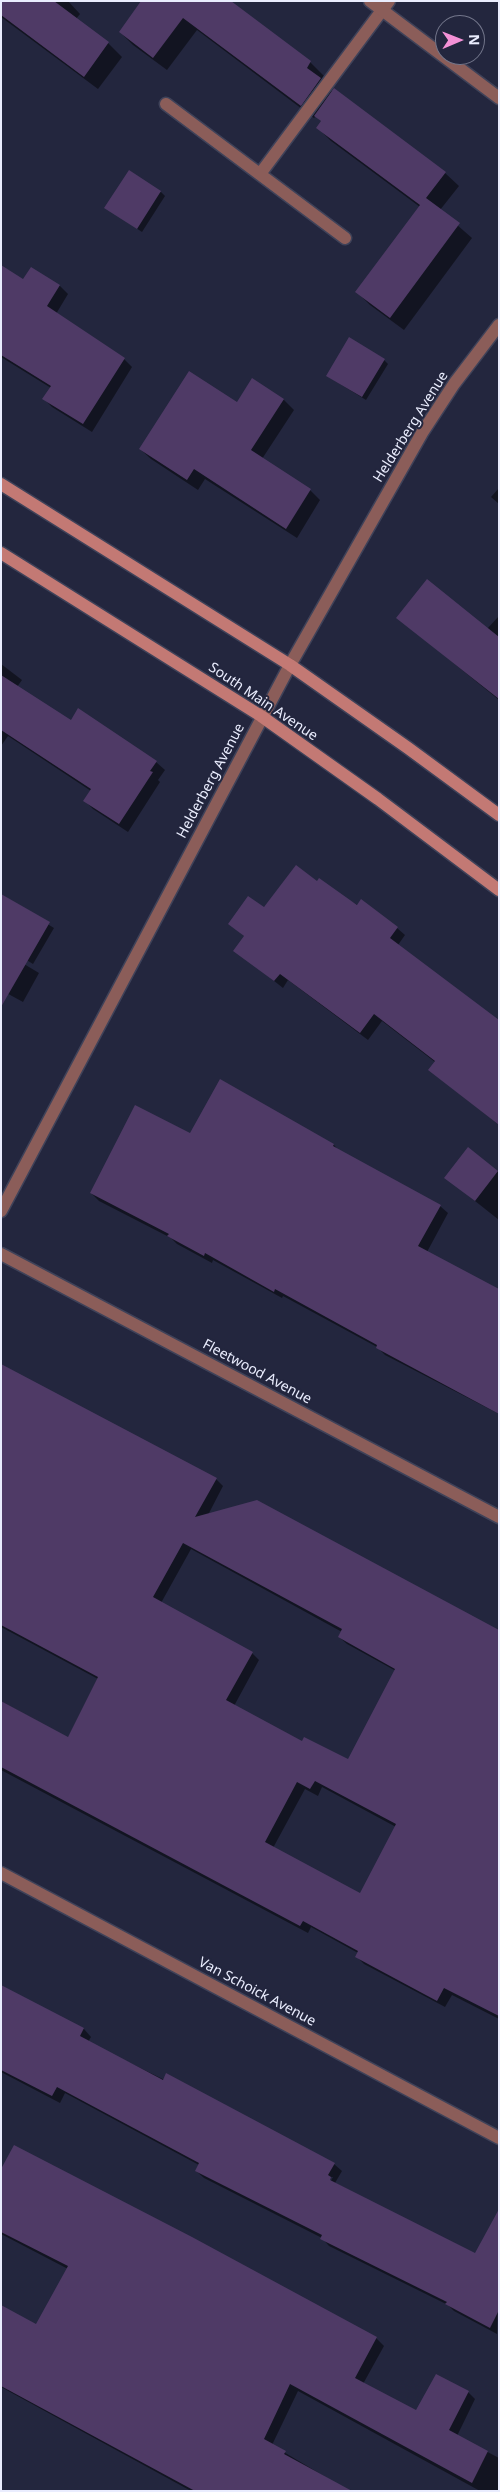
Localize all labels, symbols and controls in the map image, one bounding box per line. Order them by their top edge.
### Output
north arrow [435,15,485,65]
text: N [465,34,484,46]
street label: Helderberg Avenue [370,368,452,486]
street label: South Main Avenue [205,659,321,745]
street label: Helderberg Avenue [174,721,248,841]
street label: Fleetwood Avenue [200,1336,314,1408]
street label: Van Schoick Avenue [195,1954,319,2030]

